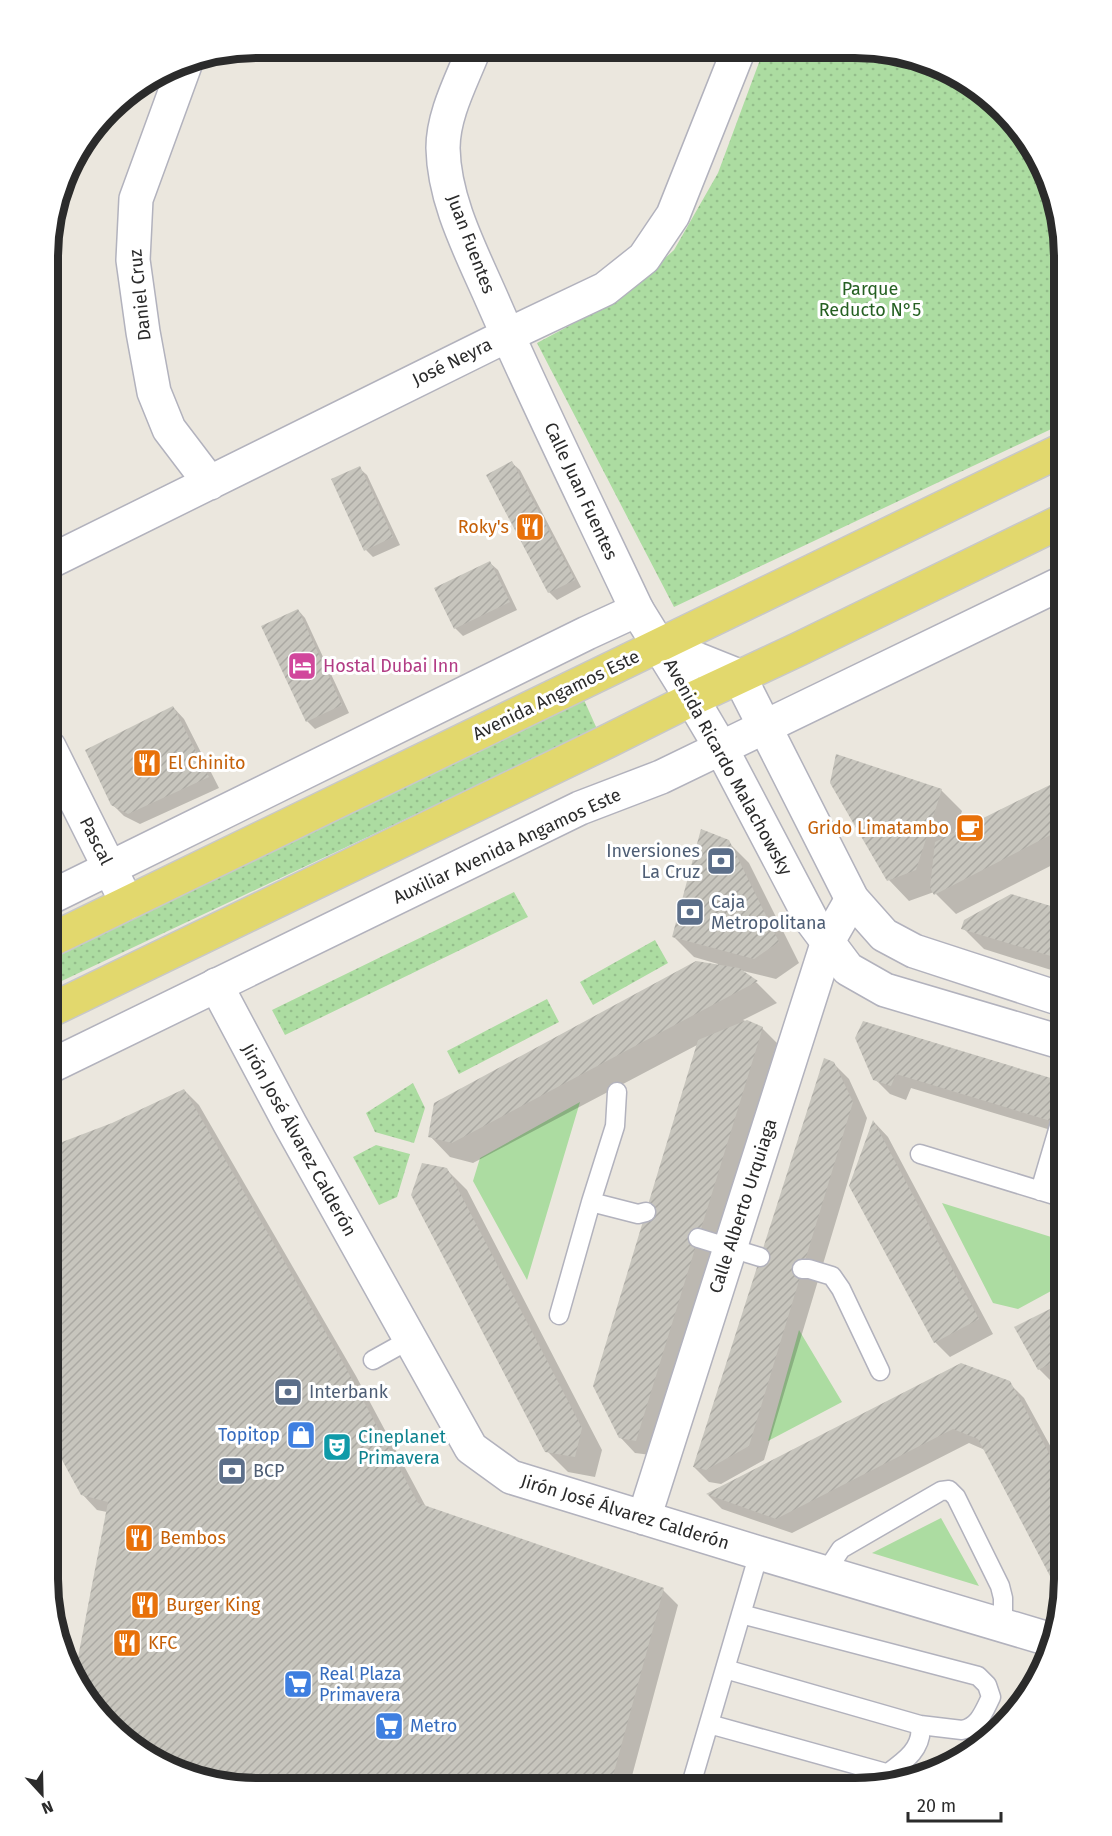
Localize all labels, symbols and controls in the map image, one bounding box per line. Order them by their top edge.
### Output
street label: Juan Fuentes [442,191,500,297]
street label: Daniel Cruz [124,248,156,342]
park label: Parque Reducto N°5 [819,278,921,321]
street label: José Neyra [409,333,495,391]
street label: Calle Juan Fuentes [540,419,622,563]
restaurant icon: Roky's [514,511,546,543]
place label: Roky's [458,516,509,538]
street label: Avenida Angamos Este [469,645,643,745]
hotel icon: Hostal Dubai Inn [286,650,318,682]
place label: Hostal Dubai Inn [323,655,459,677]
street label: Avenida Ricardo Malachowsky [659,655,797,879]
restaurant icon: El Chinito [131,747,163,779]
place label: El Chinito [168,752,245,774]
street label: Auxiliar Avenida Angamos Este [389,783,625,909]
cafe icon: Grido Limatambo [954,812,986,844]
street label: Pascal [75,813,117,869]
place label: Grido Limatambo [808,817,949,839]
place label: Inversiones La Cruz [606,840,700,883]
bank icon: Inversiones La Cruz [705,845,737,877]
place label: Caja Metropolitana [711,891,826,934]
bank icon: Caja Metropolitana [674,896,706,928]
street label: Jirón José Álvarez Calderón [237,1039,362,1240]
street label: Calle Alberto Urquiaga [704,1116,782,1296]
bank icon: Interbank [272,1376,304,1408]
place label: Interbank [309,1381,389,1403]
shop icon: Topitop [285,1419,317,1451]
place label: Topitop [218,1424,280,1446]
place label: Cineplanet Primavera [358,1426,447,1469]
theatre icon: Cineplanet Primavera [321,1431,353,1463]
bank icon: BCP [216,1455,248,1487]
place label: BCP [253,1460,284,1482]
street label: Jirón José Álvarez Calderón [518,1469,732,1554]
restaurant icon: Bembos [123,1522,155,1554]
place label: Bembos [160,1527,226,1549]
restaurant icon: Burger King [129,1589,161,1621]
place label: Burger King [166,1594,261,1616]
restaurant icon: KFC [111,1627,143,1659]
place label: KFC [148,1632,177,1654]
place label: Real Plaza Primavera [319,1663,402,1706]
supermarket icon: Real Plaza Primavera [282,1668,314,1700]
supermarket icon: Metro [373,1710,405,1742]
place label: Metro [410,1715,457,1737]
north arrow [12,1764,72,1824]
scale bar [908,1785,1001,1823]
text: 20 m [917,1795,956,1817]
text: N [39,1797,56,1818]

